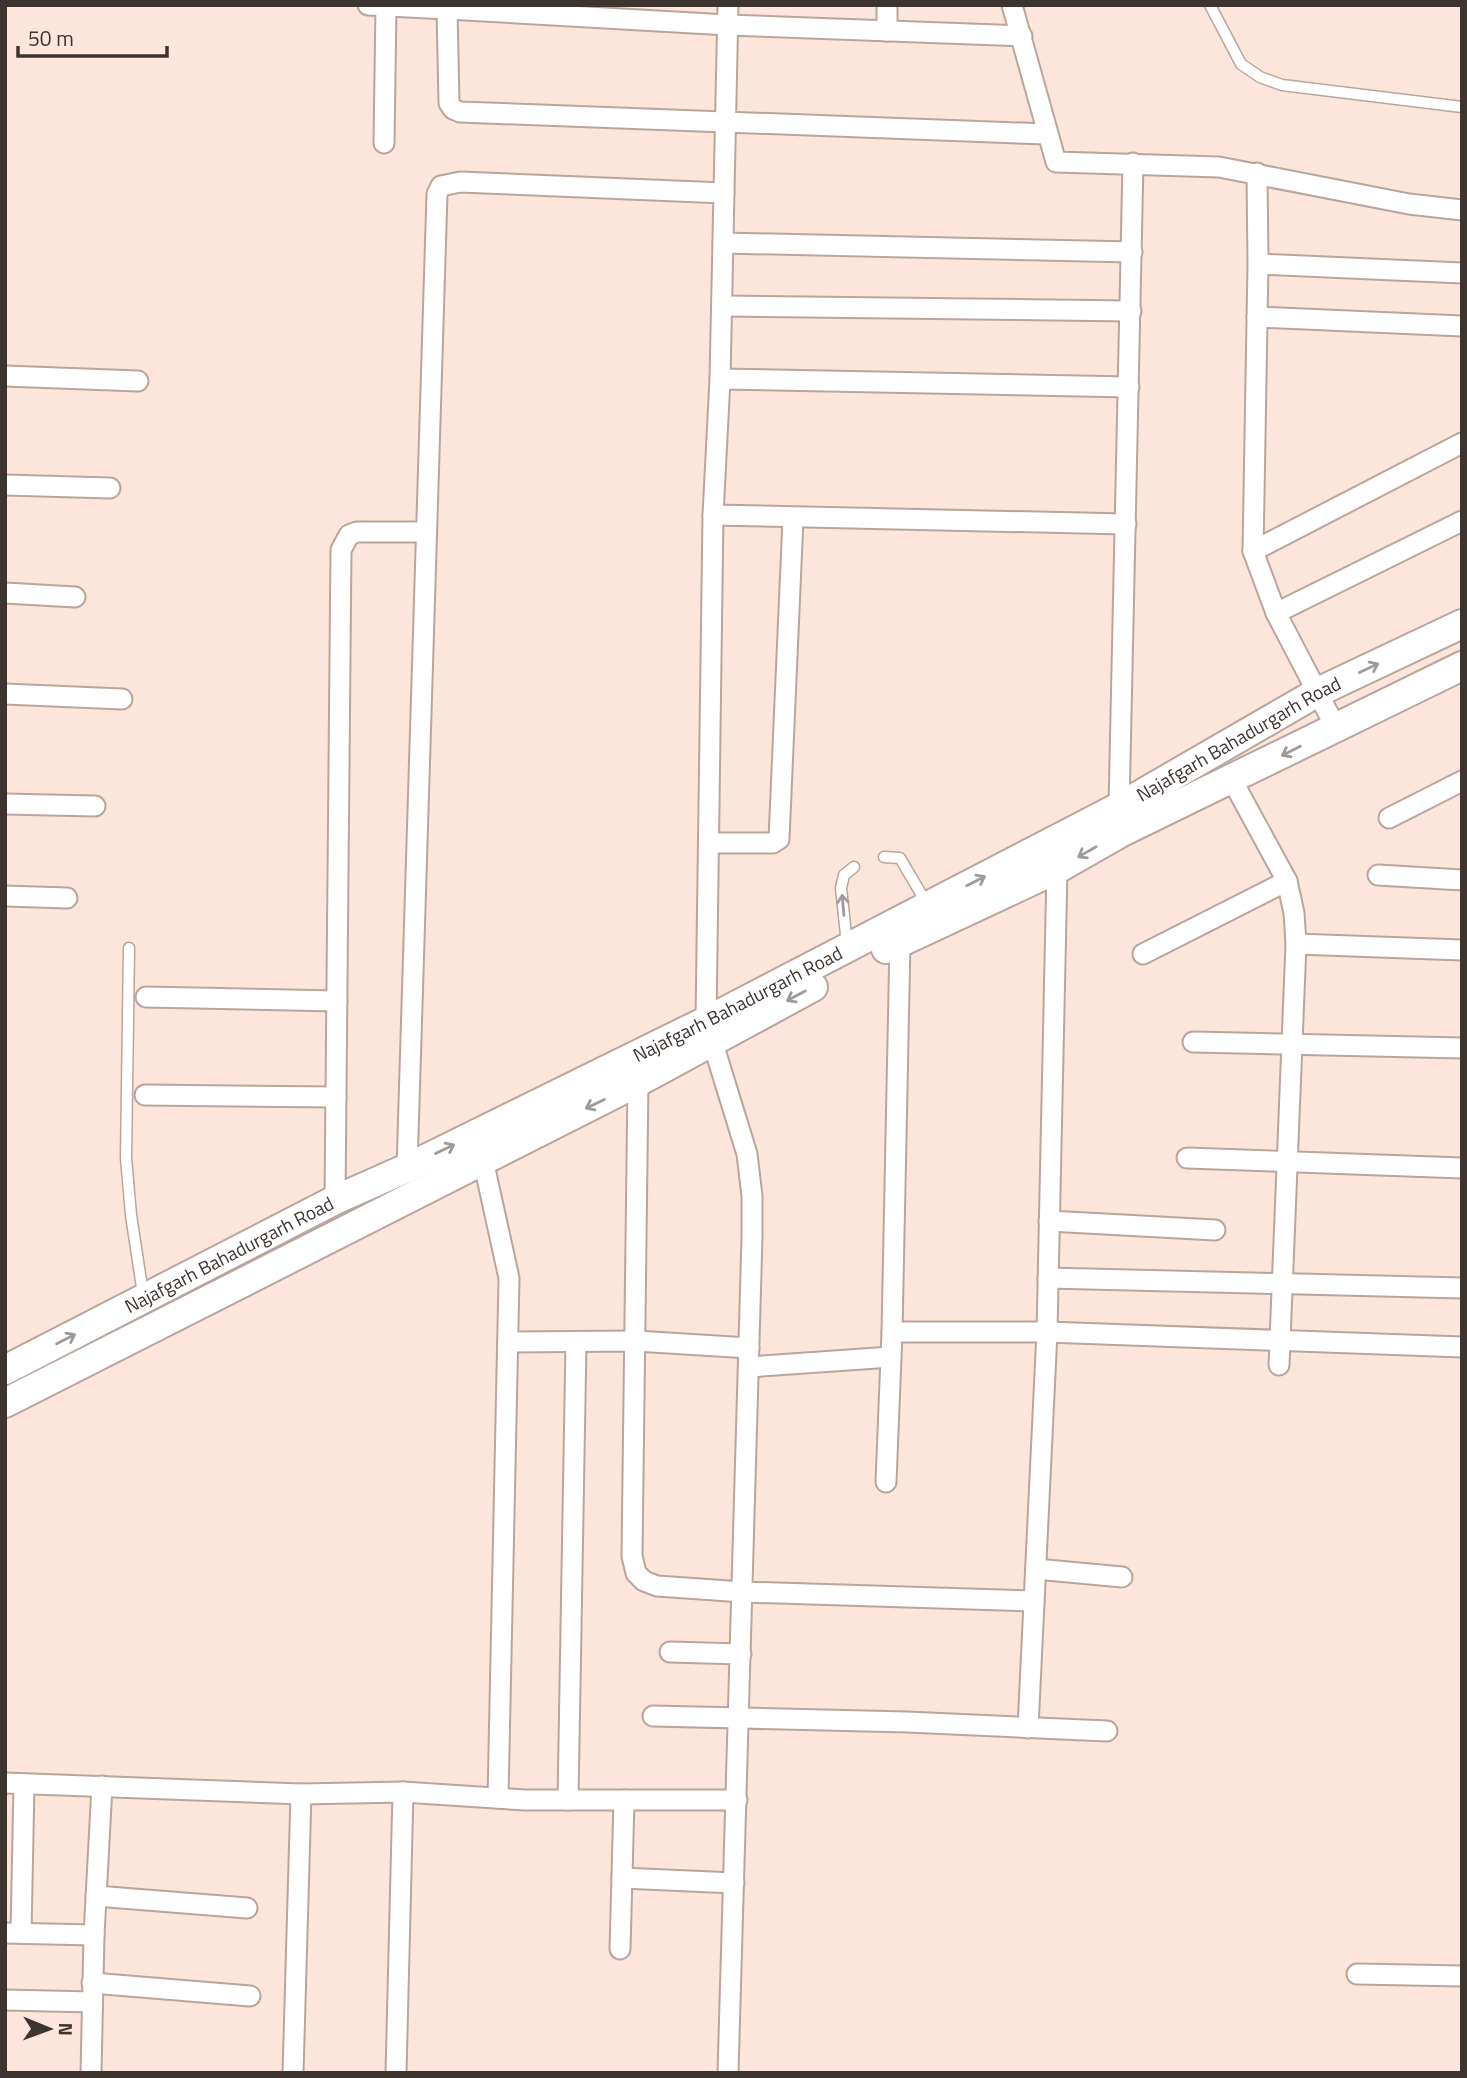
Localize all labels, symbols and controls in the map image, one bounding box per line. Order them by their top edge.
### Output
scale bar [18,14,166,58]
text: 50 m [28,22,74,54]
one-way arrow [1358,660,1379,674]
street label: Najafgarh Bahadurgarh Road [1130,668,1345,808]
one-way arrow [1281,744,1302,758]
one-way arrow [1078,845,1098,859]
one-way arrow [965,874,986,888]
one-way arrow [836,894,849,917]
street label: Najafgarh Bahadurgarh Road [628,938,847,1069]
one-way arrow [786,990,807,1004]
one-way arrow [585,1097,606,1111]
one-way arrow [434,1142,455,1155]
street label: Najafgarh Bahadurgarh Road [119,1188,338,1320]
one-way arrow [55,1331,76,1345]
north arrow [14,1994,84,2064]
text: N [52,2022,81,2036]

